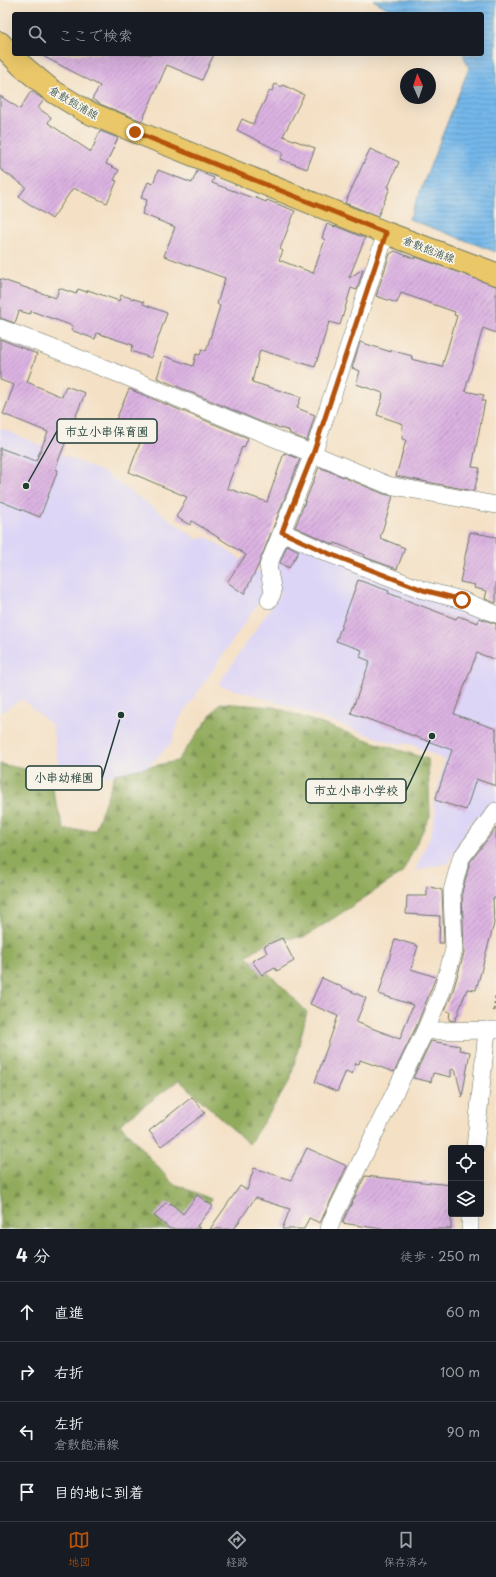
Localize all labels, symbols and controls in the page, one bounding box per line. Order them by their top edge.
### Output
search box [12,12,484,56]
icon: search [26,23,48,45]
text: ここで検索 [58,23,133,46]
north arrow [400,68,436,104]
street label: 倉敷飽浦線 [46,81,102,123]
route end [126,123,144,141]
street label: 倉敷飽浦線 [400,231,458,267]
callout: 市立小串保育園 [57,419,157,443]
text: 市立小串保育園 [65,422,149,440]
route start [453,591,471,609]
callout: 小串幼稚園 [26,766,102,790]
text: 小串幼稚園 [34,768,94,786]
callout: 市立小串小学校 [306,779,406,803]
text: 市立小串小学校 [314,781,398,799]
map controls [448,1145,484,1217]
button: locate [448,1145,484,1181]
button: layers [448,1181,484,1217]
text: 4 分 [16,1242,50,1268]
text: 徒歩 · 250 m [400,1246,480,1265]
text: 直進 [54,1300,84,1323]
icon: ahead [16,1301,38,1323]
text: 60 m [446,1302,480,1321]
text: 右折 [54,1360,84,1383]
icon: right [16,1361,38,1383]
text: 100 m [440,1362,480,1381]
text: 左折 [54,1411,84,1434]
icon: left [16,1421,38,1443]
text: 90 m [447,1422,480,1441]
text: 倉敷飽浦線 [54,1434,119,1453]
text: 目的地に到着 [54,1480,144,1503]
icon: arrive [16,1481,38,1503]
tab: 地図 [68,1529,90,1570]
tab: 経路 [226,1529,248,1570]
tab: 保存済み [384,1529,428,1570]

